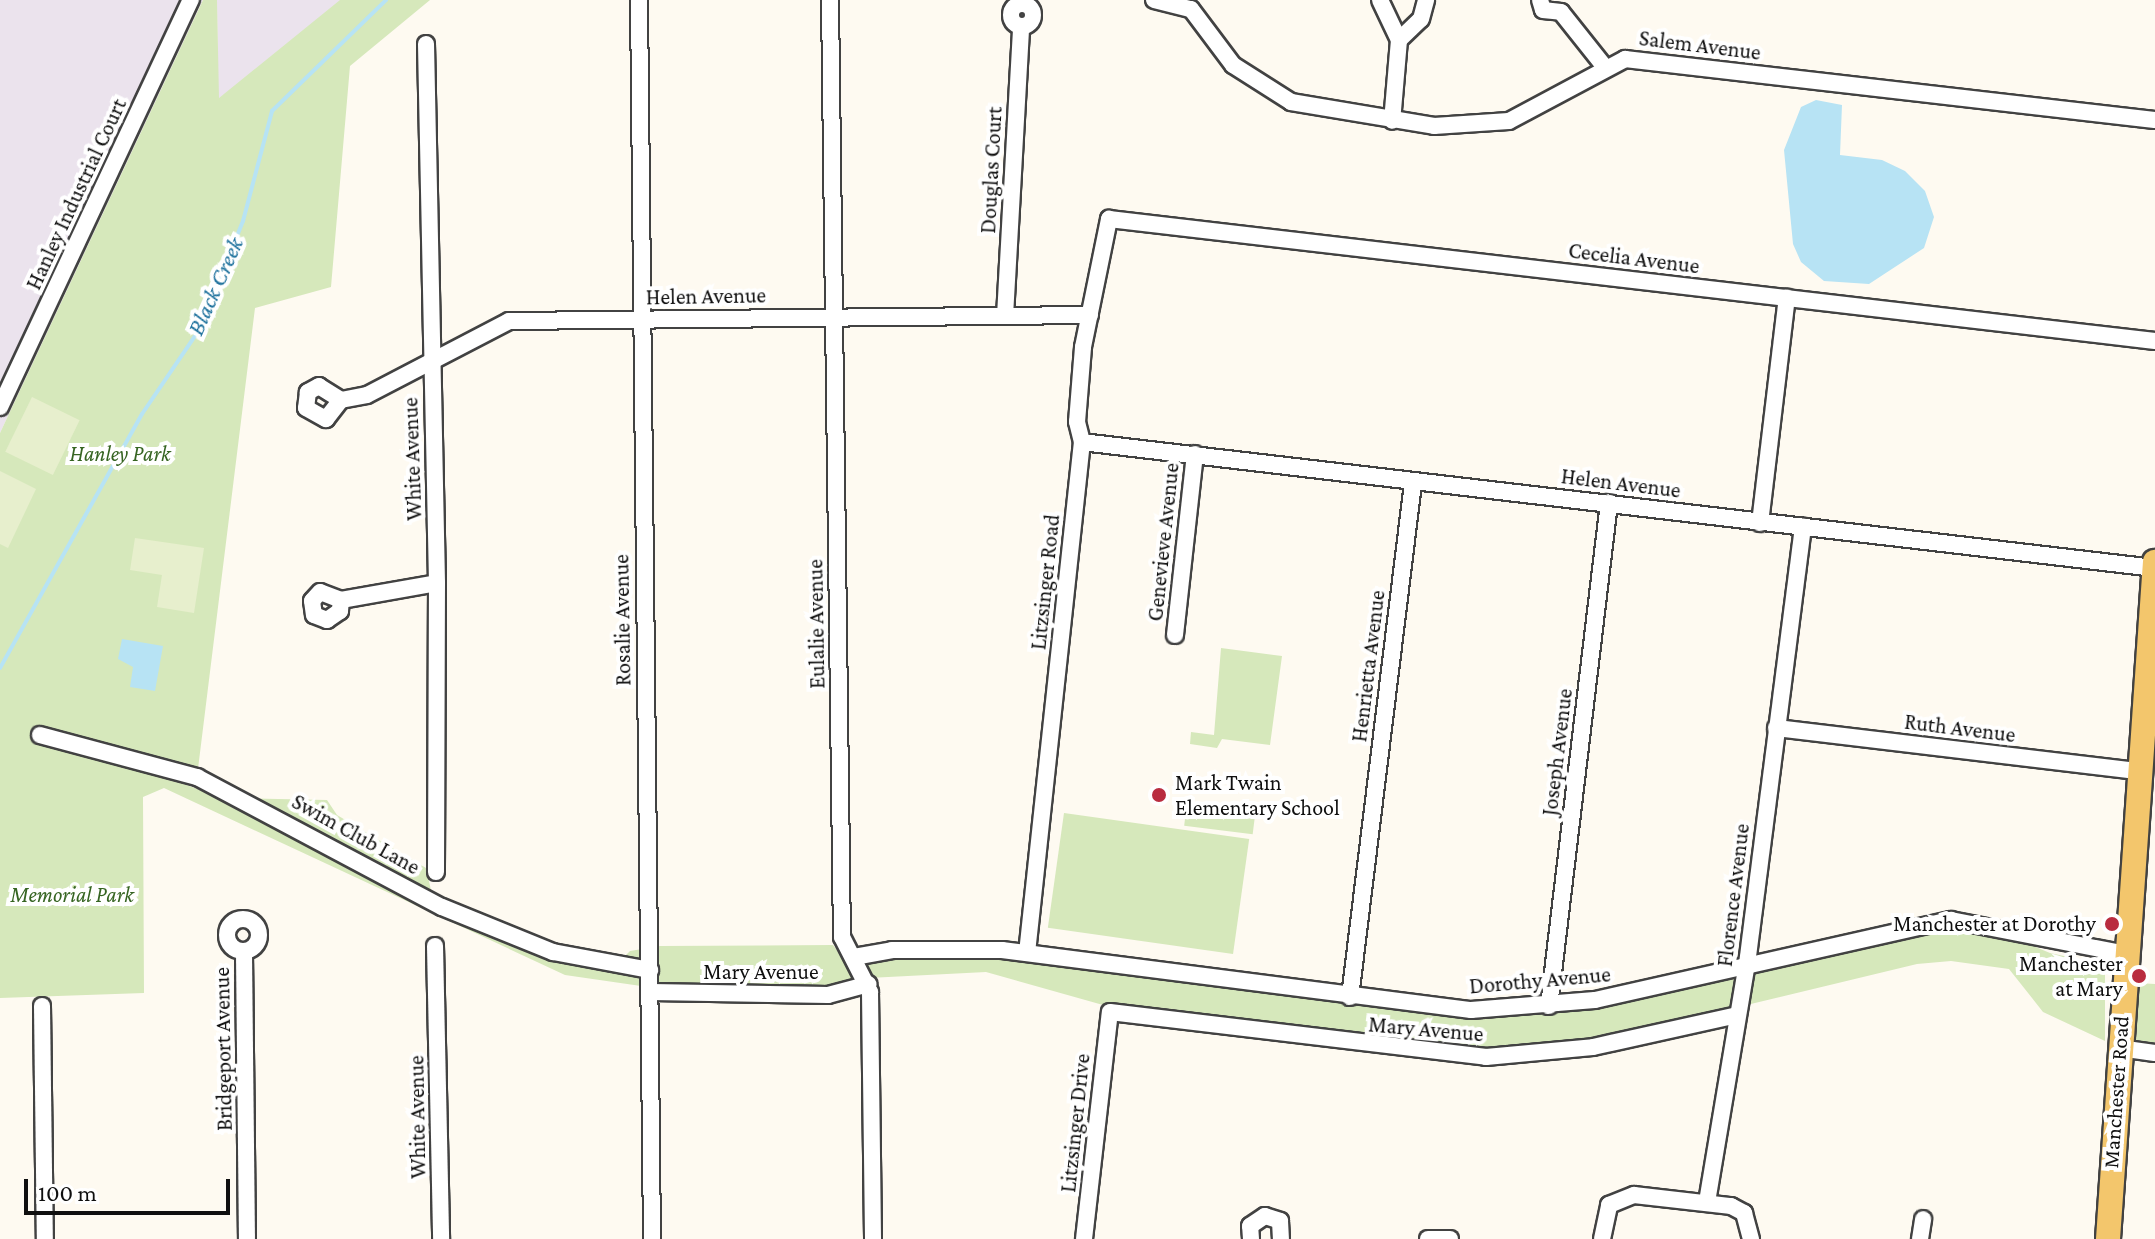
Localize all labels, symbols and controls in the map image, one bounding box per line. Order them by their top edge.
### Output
street label: Salem Avenue [1638,24,1762,66]
street label: Hanley Industrial Court [20,94,132,294]
street label: Douglas Court [974,106,1008,234]
water label: Black Creek [181,232,249,340]
street label: Cecelia Avenue [1567,237,1701,279]
street label: Helen Avenue [646,282,766,310]
street label: White Avenue [397,397,427,521]
park label: Hanley Park [69,441,171,467]
street label: Genevieve Avenue [1142,461,1184,623]
street label: Helen Avenue [1560,463,1682,503]
street label: Litzsinger Road [1025,513,1065,651]
street label: Rosalie Avenue [608,554,636,686]
street label: Eulalie Avenue [802,559,830,689]
street label: Henrietta Avenue [1346,589,1390,743]
street label: Joseph Avenue [1536,687,1578,817]
street label: Ruth Avenue [1903,708,2017,748]
place label: Mark Twain Elementary School [1175,769,1340,820]
marker: Mark Twain Elementary School [1150,786,1168,804]
street label: Swim Club Lane [287,788,425,880]
street label: Florence Avenue [1711,822,1755,968]
park label: Memorial Park [10,882,134,908]
place label: Manchester at Dorothy [1893,911,2096,937]
marker: Manchester at Dorothy [2103,915,2121,933]
place label: Manchester at Mary [2019,950,2123,1002]
street label: Mary Avenue [703,959,819,985]
street label: Dorothy Avenue [1468,961,1612,999]
street label: Bridgeport Avenue [208,967,238,1131]
marker: Manchester at Mary [2130,967,2148,985]
street label: Mary Avenue [1367,1011,1485,1047]
street label: Manchester Road [2098,1015,2134,1169]
street label: Litzsinger Drive [1055,1052,1095,1194]
street label: White Avenue [403,1055,431,1179]
scale bar [28,1163,234,1213]
text: 100 m [38,1179,97,1206]

